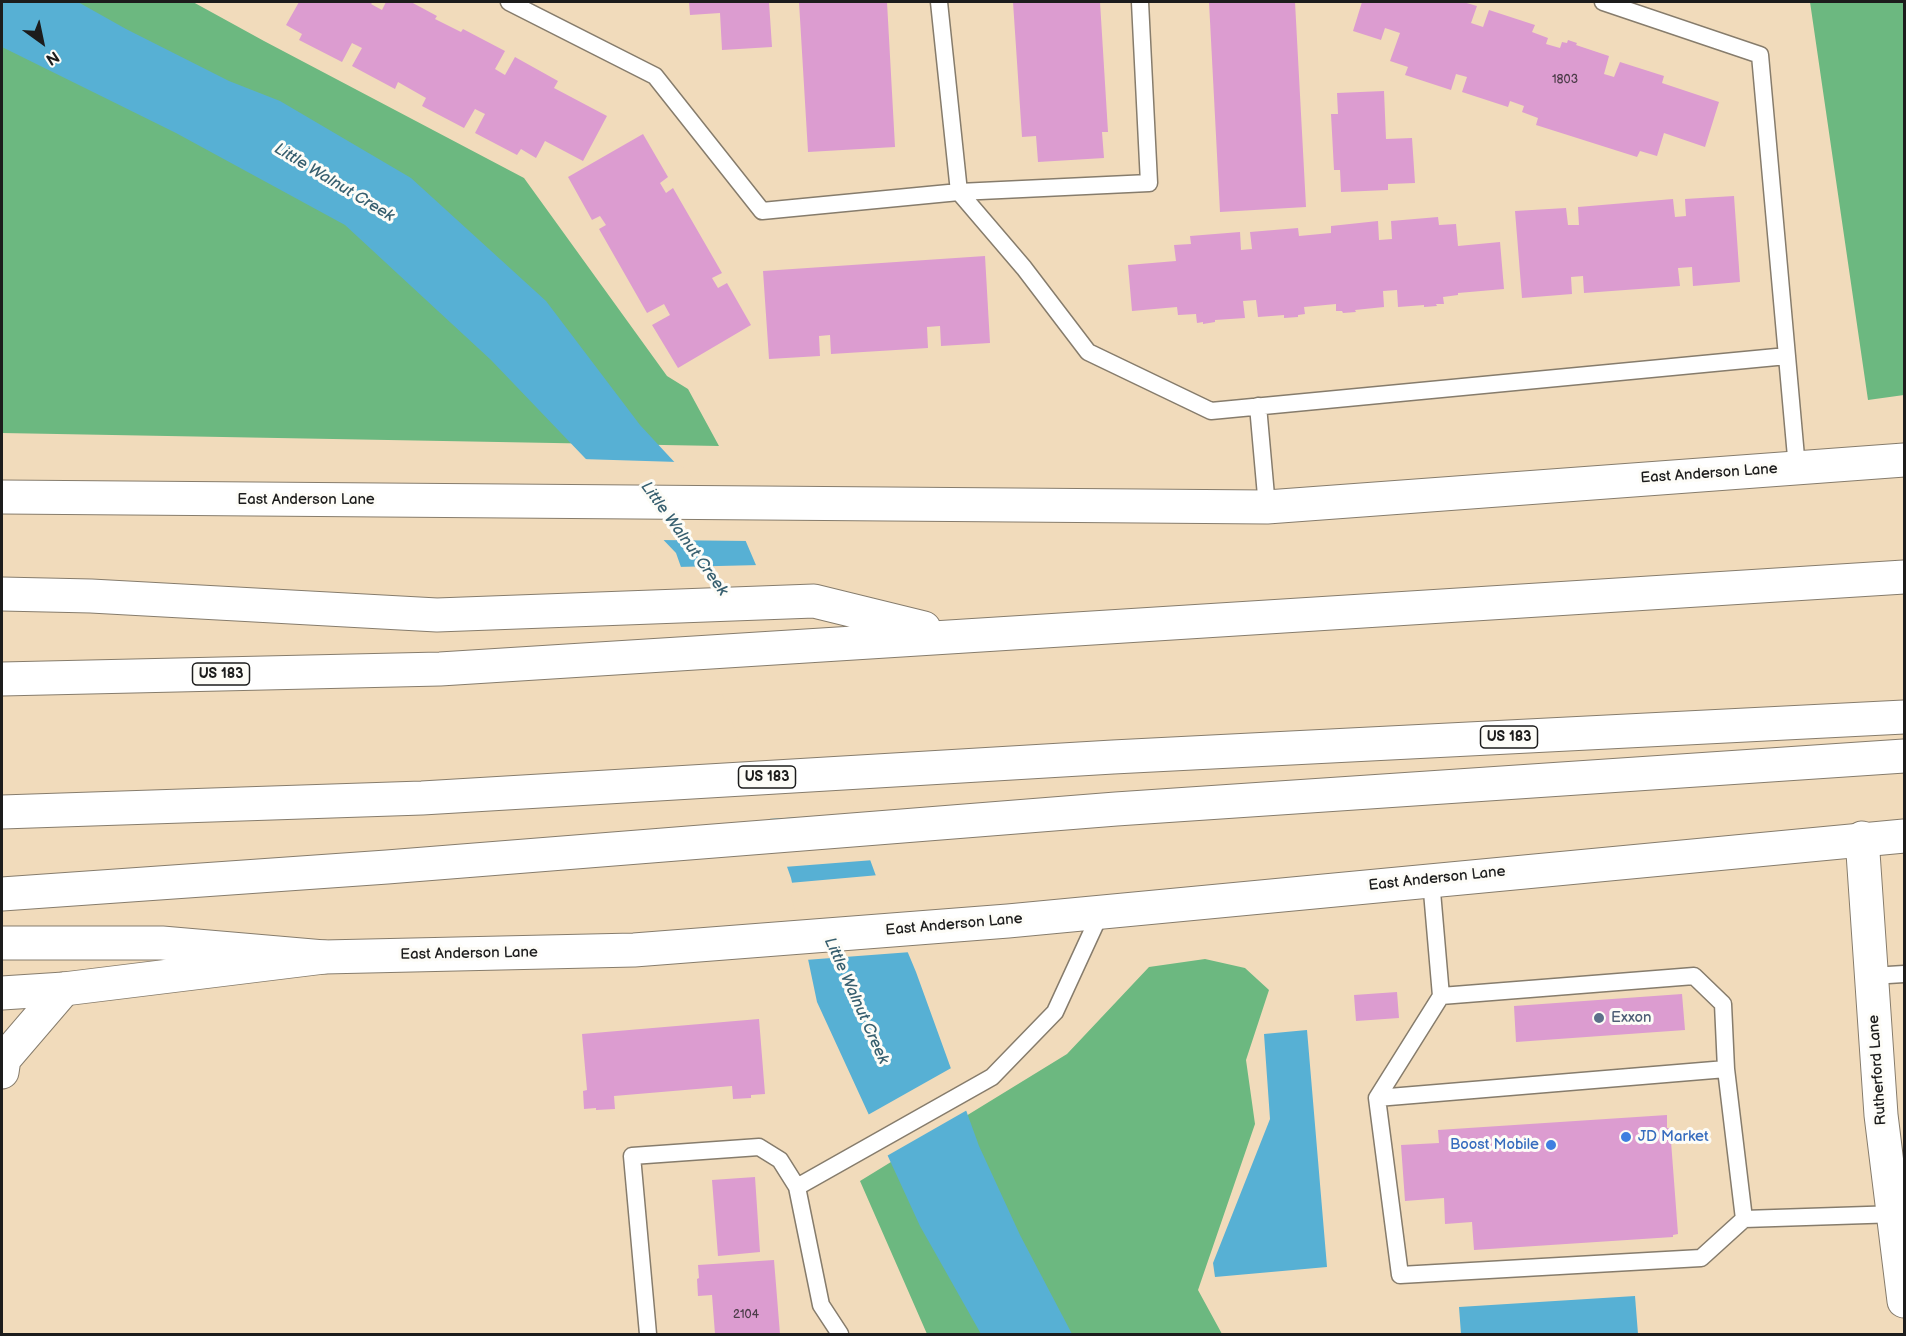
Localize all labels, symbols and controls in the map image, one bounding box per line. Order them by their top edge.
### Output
north arrow [12,12,72,72]
text: N [42,46,62,69]
house number: 1803 [1552,73,1578,87]
water label: Little Walnut Creek [271,140,397,226]
street label: East Anderson Lane [1640,460,1778,488]
water label: Little Walnut Creek [636,478,732,600]
street label: East Anderson Lane [237,491,375,509]
road number: US 183 [192,663,250,685]
road number: US 183 [1480,726,1538,748]
road number: US 183 [738,766,795,788]
street label: East Anderson Lane [1368,863,1506,895]
street label: East Anderson Lane [885,910,1023,940]
water label: Little Walnut Creek [819,935,893,1067]
street label: East Anderson Lane [400,944,538,964]
place label: Exxon [1611,1009,1651,1027]
marker: Exxon [1592,1011,1606,1025]
street label: Rutherford Lane [1865,1014,1891,1126]
place label: JD Market [1638,1128,1709,1146]
marker: JD Market [1619,1130,1633,1144]
place label: Boost Mobile [1450,1136,1539,1154]
marker: Boost Mobile [1544,1138,1558,1152]
house number: 2104 [733,1308,759,1322]

